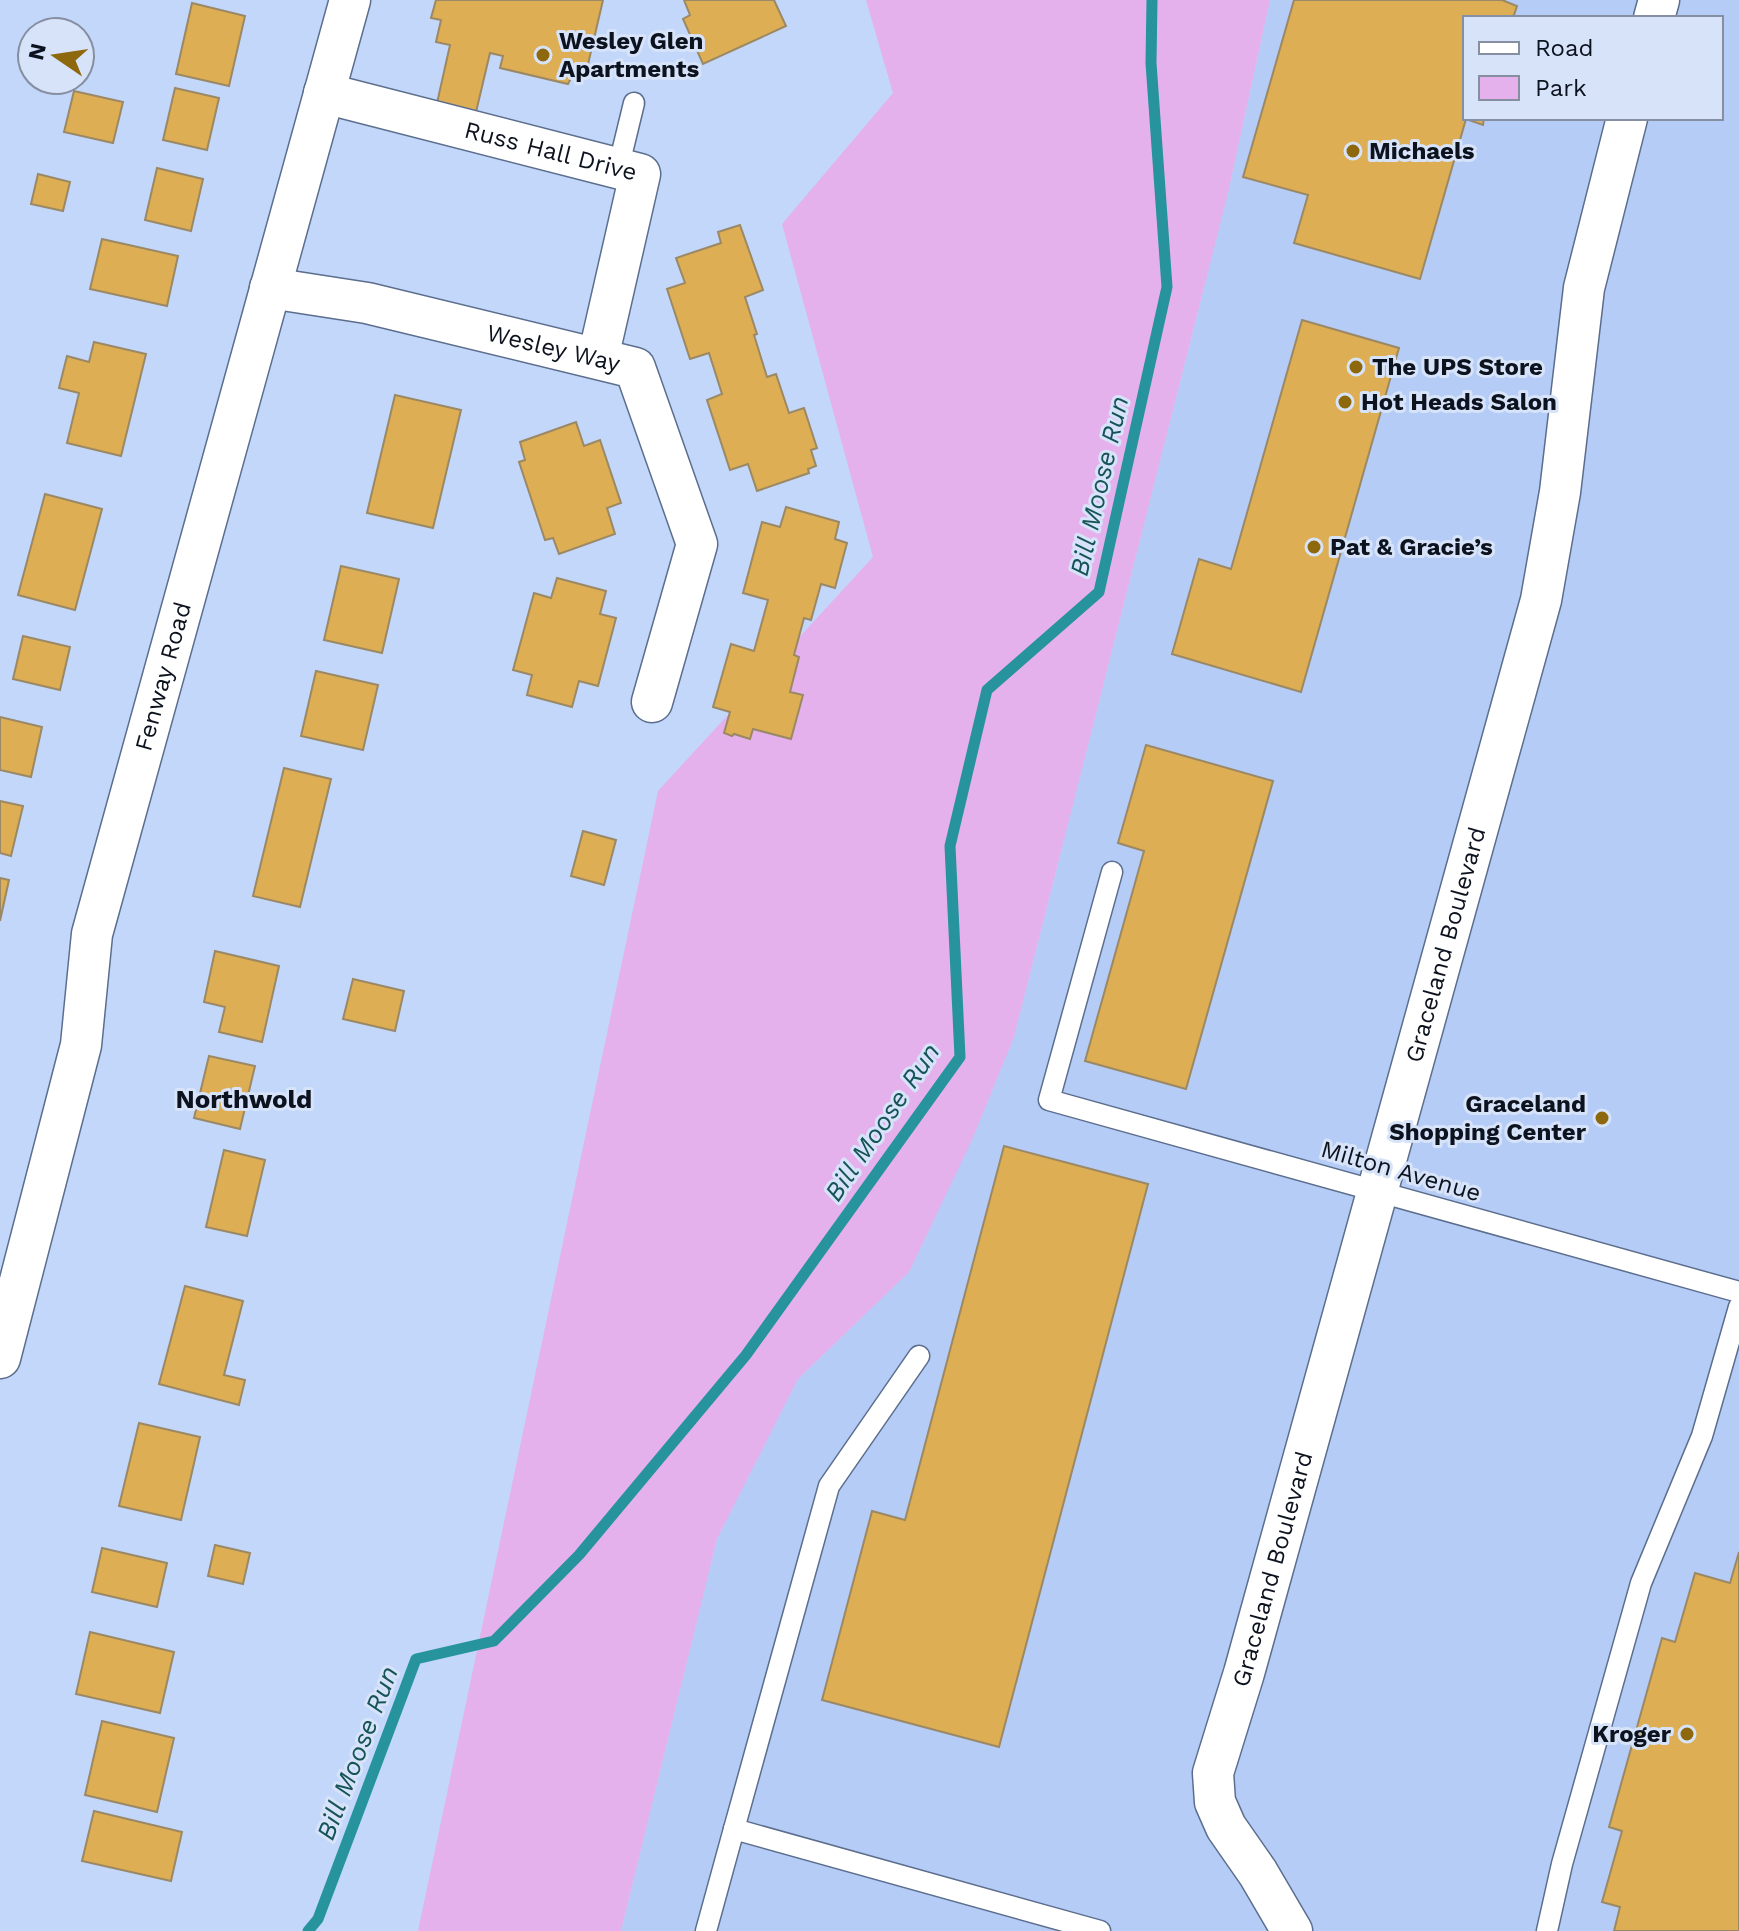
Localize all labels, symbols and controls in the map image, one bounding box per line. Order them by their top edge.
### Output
north arrow [16,16,96,96]
legend [1463,16,1723,120]
place label: Wesley Glen Apartments [559,27,704,83]
text: Road [1535,34,1594,62]
text: N [23,41,51,62]
marker: Wesley Glen Apartments [534,46,552,64]
text: Park [1535,74,1587,102]
street label: Russ Hall Drive [462,116,640,187]
place label: Michaels [1369,137,1475,165]
marker: Michaels [1344,142,1362,160]
street label: Wesley Way [484,319,624,378]
place label: The UPS Store [1372,353,1543,381]
marker: The UPS Store [1347,358,1365,376]
place label: Hot Heads Salon [1361,388,1557,416]
water label: Bill Moose Run [1064,393,1134,579]
marker: Hot Heads Salon [1336,393,1354,411]
place label: Pat & Gracie’s [1330,533,1493,561]
marker: Pat & Gracie’s [1305,538,1323,556]
street label: Fenway Road [129,599,197,754]
street label: Graceland Boulevard [1400,824,1491,1065]
water label: Bill Moose Run [818,1037,946,1207]
district label: Northwold [176,1084,312,1114]
place label: Graceland Shopping Center [1389,1090,1587,1146]
marker: Graceland Shopping Center [1593,1109,1611,1127]
street label: Milton Avenue [1318,1135,1484,1207]
street label: Graceland Boulevard [1227,1448,1319,1690]
water label: Bill Moose Run [310,1662,404,1844]
place label: Kroger [1592,1720,1672,1748]
marker: Kroger [1678,1725,1696,1743]

